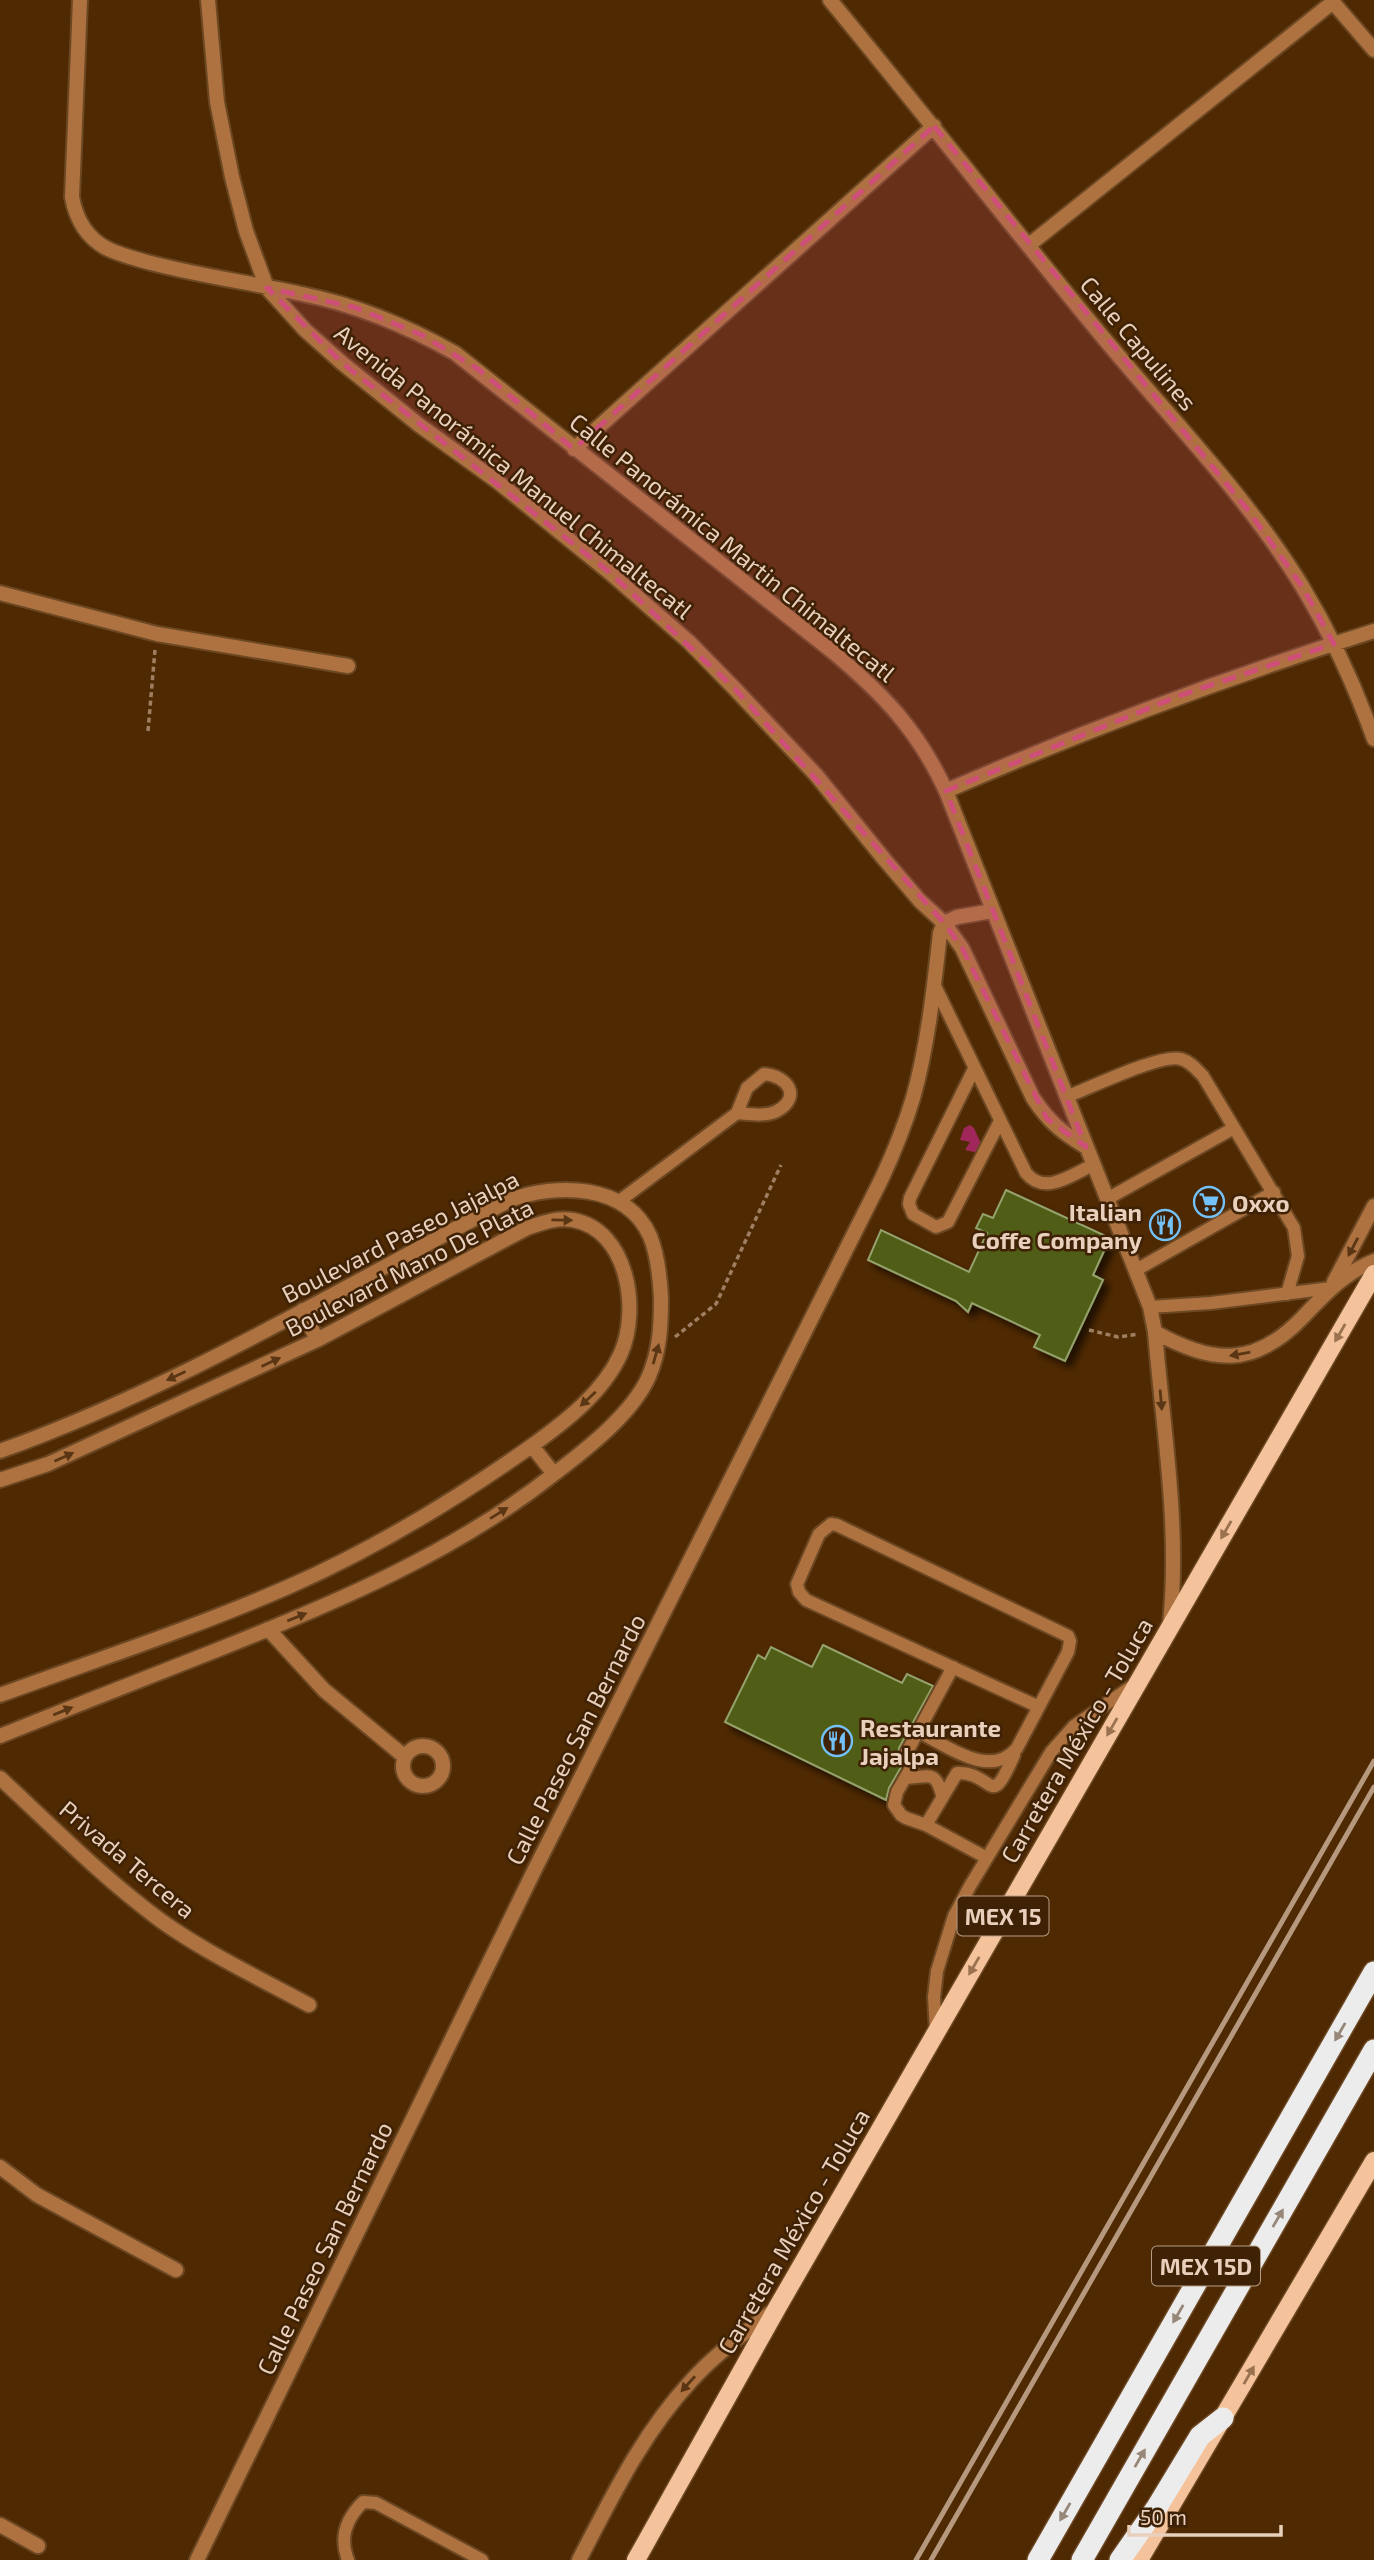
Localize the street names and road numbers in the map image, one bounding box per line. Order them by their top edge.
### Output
street label: Calle Capulines [1075,270,1203,416]
street label: Avenida Panorámica Manuel Chimaltecatl [329,318,699,624]
street label: Calle Panorámica Martin Chimaltecatl [564,407,902,687]
street label: Boulevard Paseo Jajalpa [277,1164,523,1308]
street label: Boulevard Mano De Plata [280,1192,538,1342]
street label: Calle Paseo San Bernardo [499,1609,651,1869]
street label: Carretera México - Toluca [994,1612,1158,1868]
street label: Privada Tercera [54,1794,202,1924]
road number: MEX 15 [958,1896,1048,1936]
street label: Carretera México - Toluca [711,2103,875,2359]
street label: Calle Paseo San Bernardo [250,2117,398,2379]
road number: MEX 15D [1152,2246,1260,2286]

